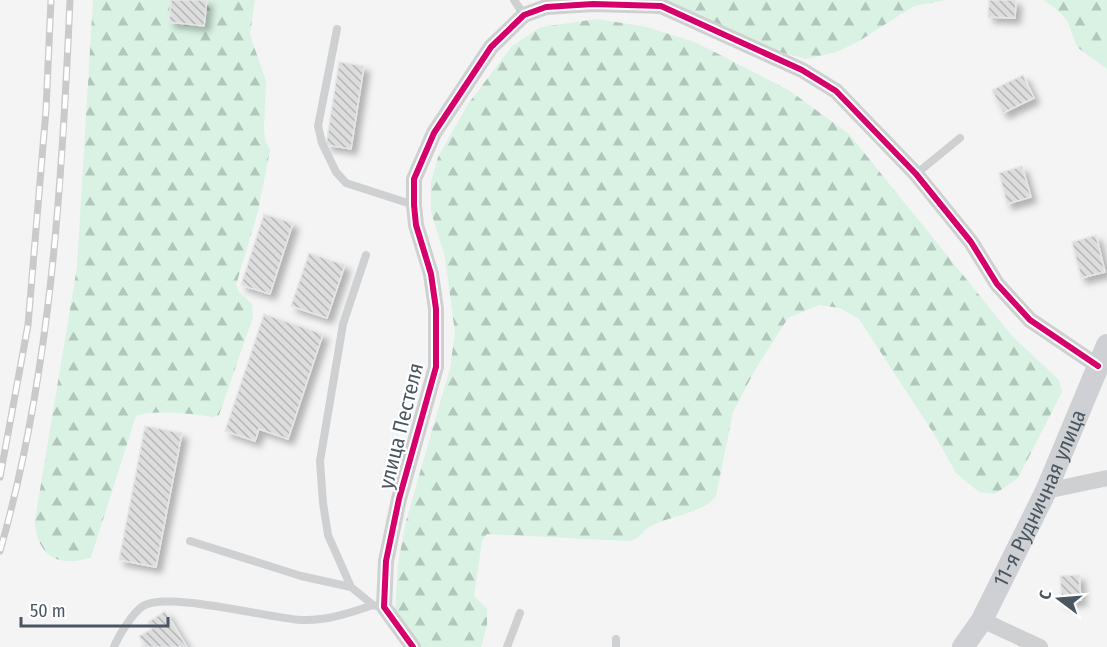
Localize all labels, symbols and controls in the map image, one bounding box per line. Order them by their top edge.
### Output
street label: улица Пестеля [373,360,429,492]
street label: 11-я Рудничная улица [988,406,1092,591]
north arrow [1029,569,1089,629]
text: С [1035,588,1056,602]
scale bar [21,590,168,628]
text: 50 m [30,600,66,622]

